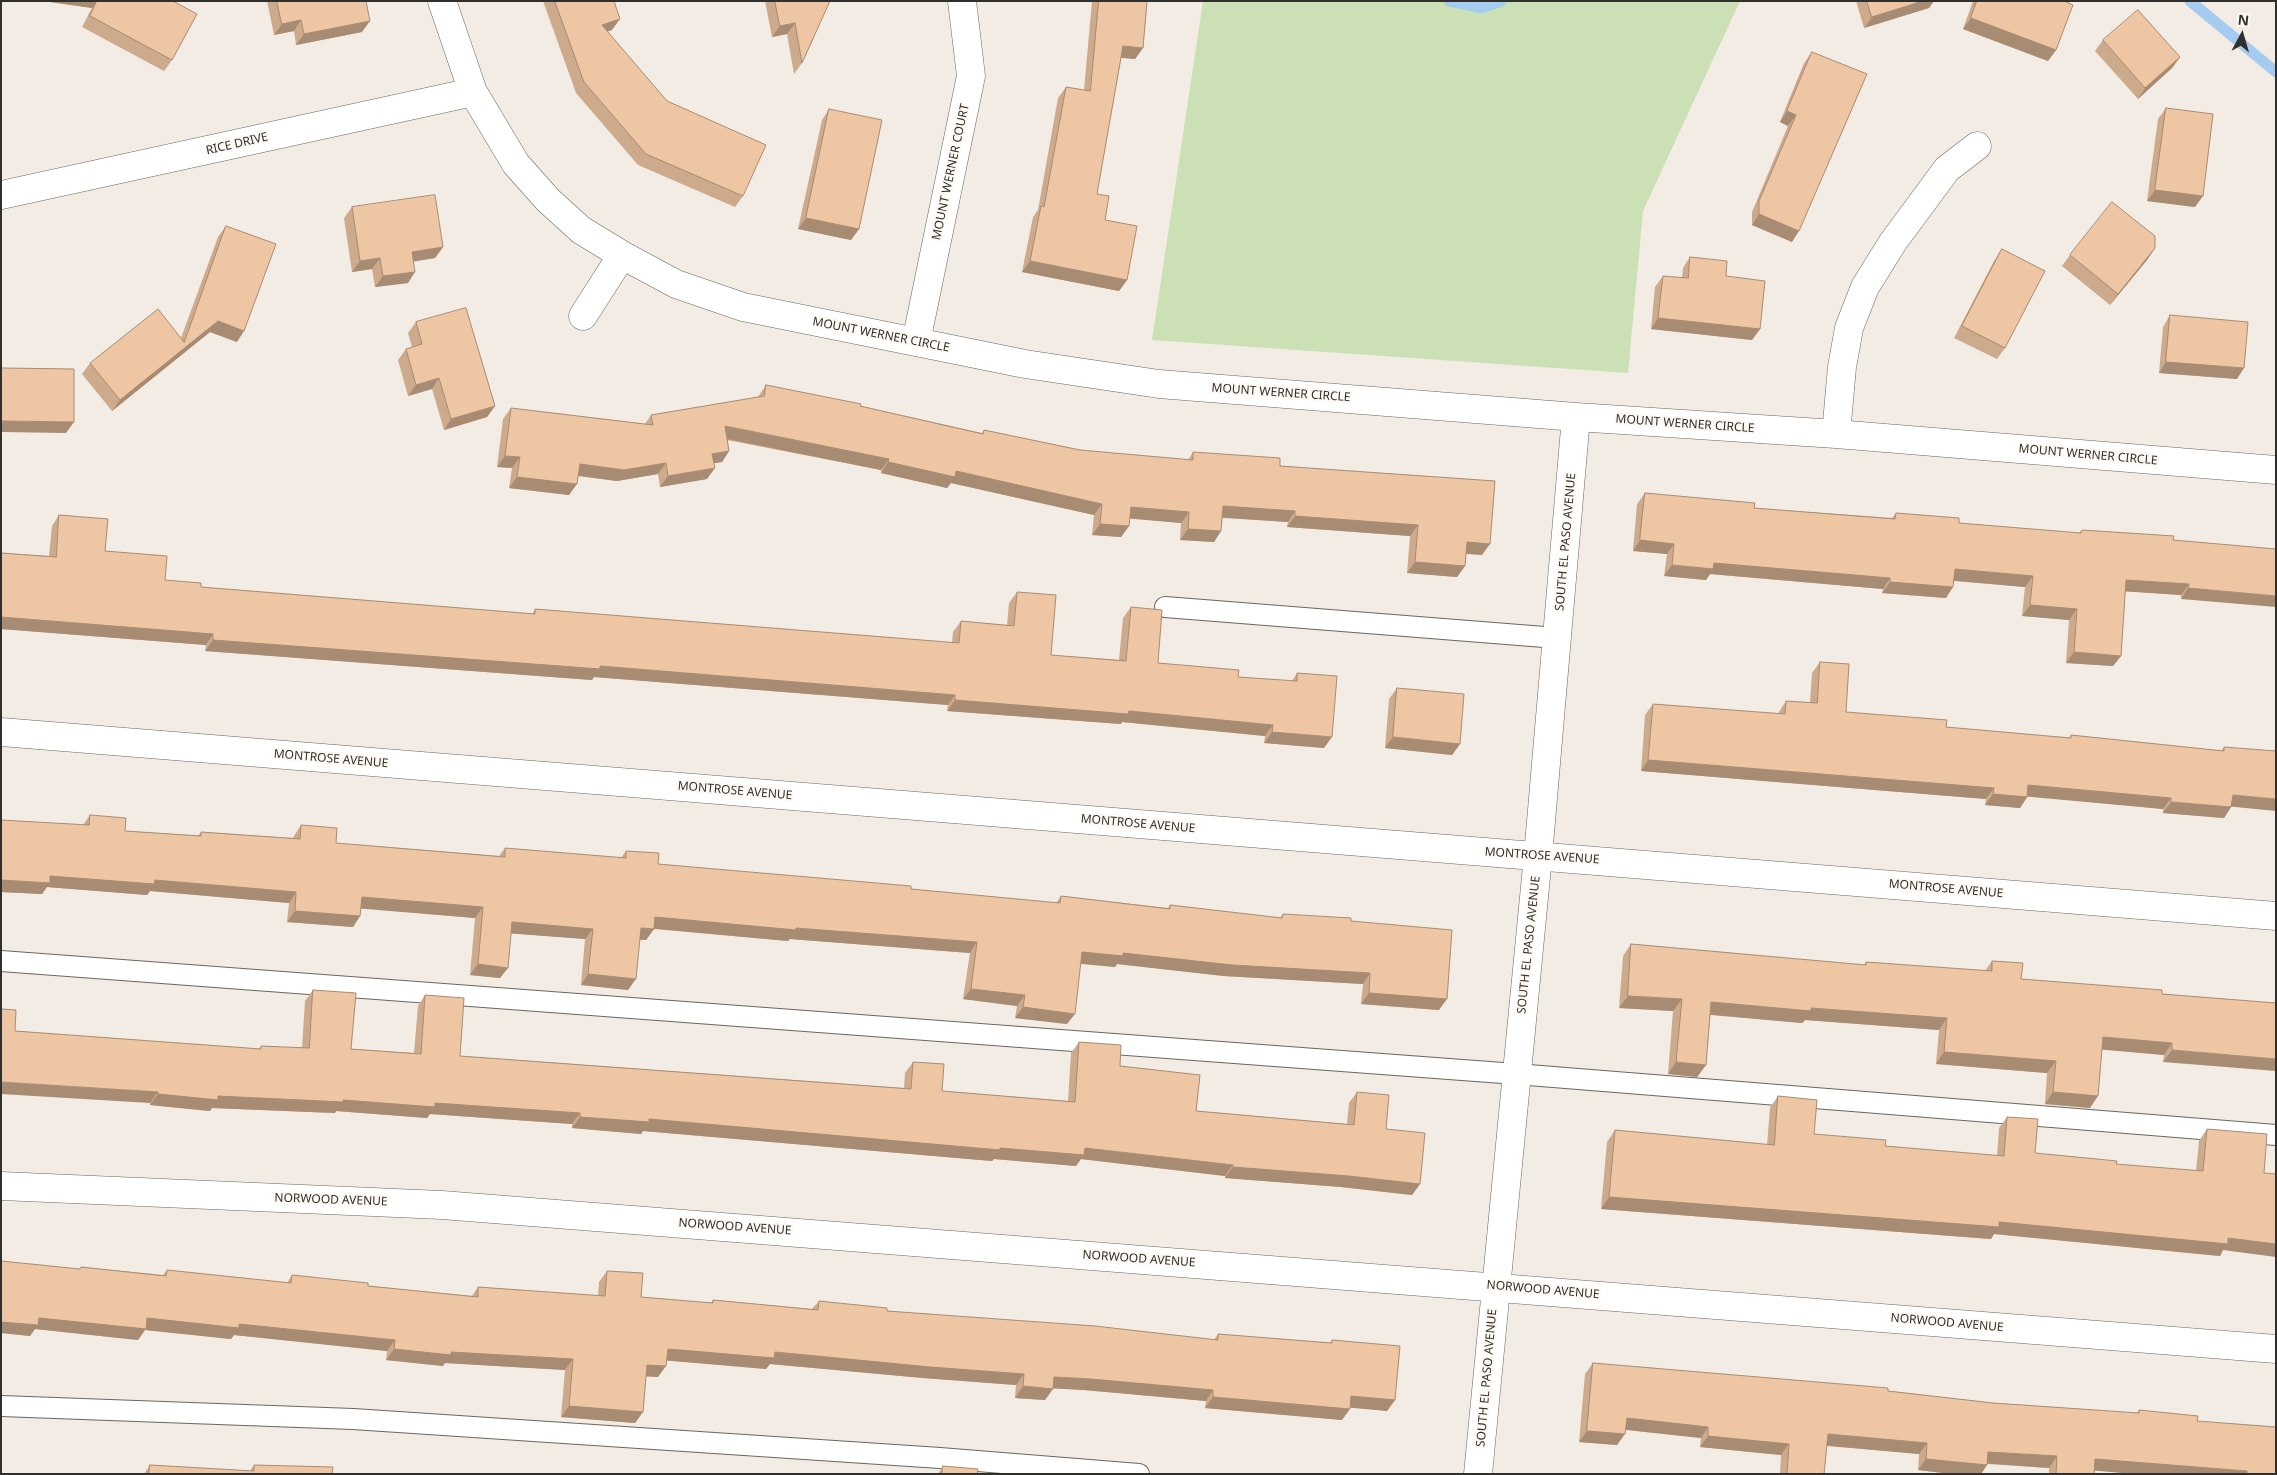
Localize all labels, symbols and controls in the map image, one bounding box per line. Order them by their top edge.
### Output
north arrow [2217,10,2267,60]
text: N [2237,10,2250,30]
street label: MOUNT WERNER COURT [929,102,973,242]
street label: RICE DRIVE [205,130,269,158]
street label: MOUNT WERNER CIRCLE [811,315,951,355]
street label: MOUNT WERNER CIRCLE [1211,381,1351,405]
street label: MOUNT WERNER CIRCLE [1615,412,1755,436]
street label: MOUNT WERNER CIRCLE [2018,442,2158,468]
street label: SOUTH EL PASO AVENUE [1553,472,1579,612]
street label: MONTROSE AVENUE [273,747,389,771]
street label: MONTROSE AVENUE [677,779,793,803]
street label: MONTROSE AVENUE [1080,812,1196,836]
street label: MONTROSE AVENUE [1484,845,1600,867]
street label: SOUTH EL PASO AVENUE [1515,875,1543,1015]
street label: MONTROSE AVENUE [1888,877,2004,901]
street label: NORWOOD AVENUE [274,1191,388,1209]
street label: NORWOOD AVENUE [678,1216,792,1238]
street label: NORWOOD AVENUE [1082,1248,1196,1270]
street label: NORWOOD AVENUE [1486,1278,1600,1302]
street label: SOUTH EL PASO AVENUE [1474,1308,1500,1448]
street label: NORWOOD AVENUE [1890,1311,2004,1335]

